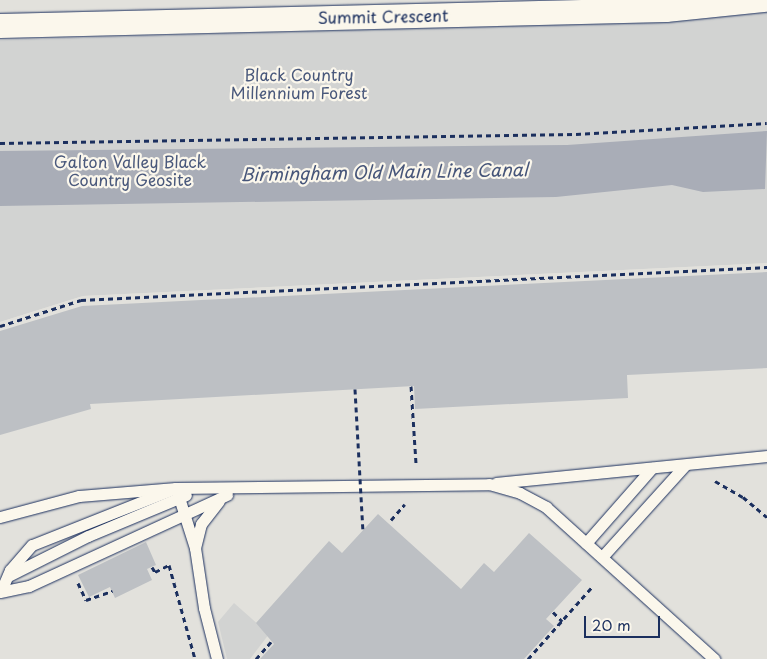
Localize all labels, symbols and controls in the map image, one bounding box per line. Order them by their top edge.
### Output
street label: Summit Crescent [317,5,449,27]
park label: Black Country Millennium Forest [230,64,368,102]
park label: Galton Valley Black Country Geosite [54,151,206,189]
water label: Birmingham Old Main Line Canal [238,159,530,185]
scale bar [587,606,663,638]
text: 20 m [592,613,631,636]

